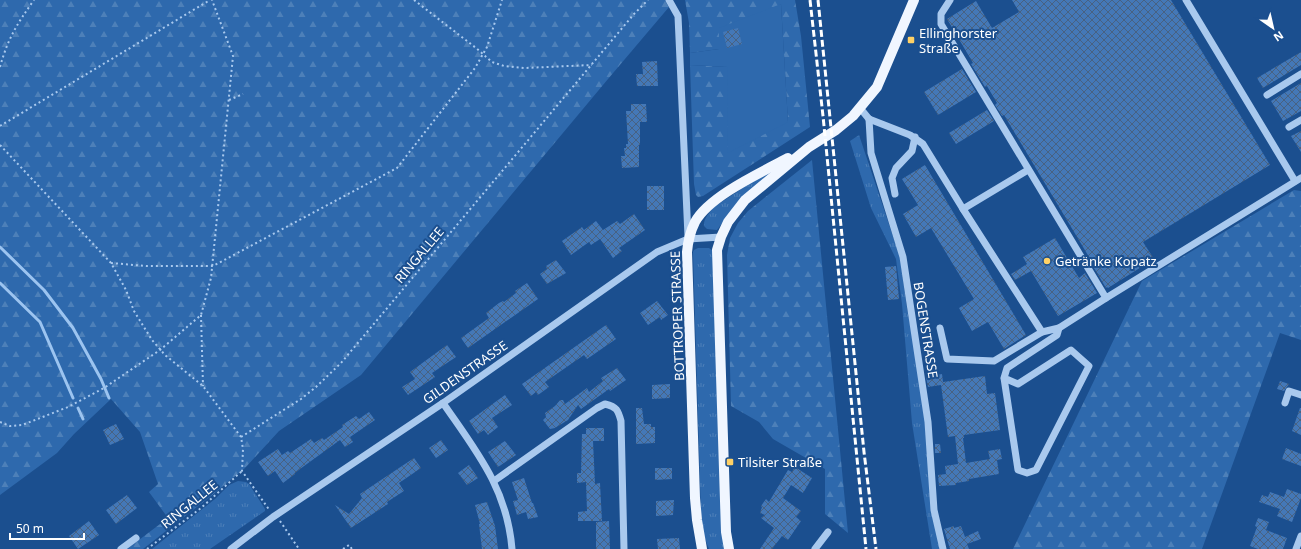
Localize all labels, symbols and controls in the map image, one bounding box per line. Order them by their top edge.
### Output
north arrow [1253,8,1293,48]
place label: Ellinghorster Straße [919,24,998,57]
text: N [1271,28,1287,45]
marker: Ellinghorster Straße [906,35,916,45]
street label: RINGALLEE [390,223,448,287]
street label: BOTTROPER STRASSE [666,251,688,381]
place label: Getränke Kopatz [1055,252,1157,270]
marker: Getränke Kopatz [1042,256,1052,266]
street label: BOGENSTRASSE [909,280,943,380]
street label: GILDENSTRASSE [419,336,511,408]
place label: Tilsiter Straße [738,453,822,471]
marker: Tilsiter Straße [725,457,735,467]
street label: RINGALLEE [157,476,221,532]
scale bar [10,515,84,541]
text: 50 m [16,520,44,537]

